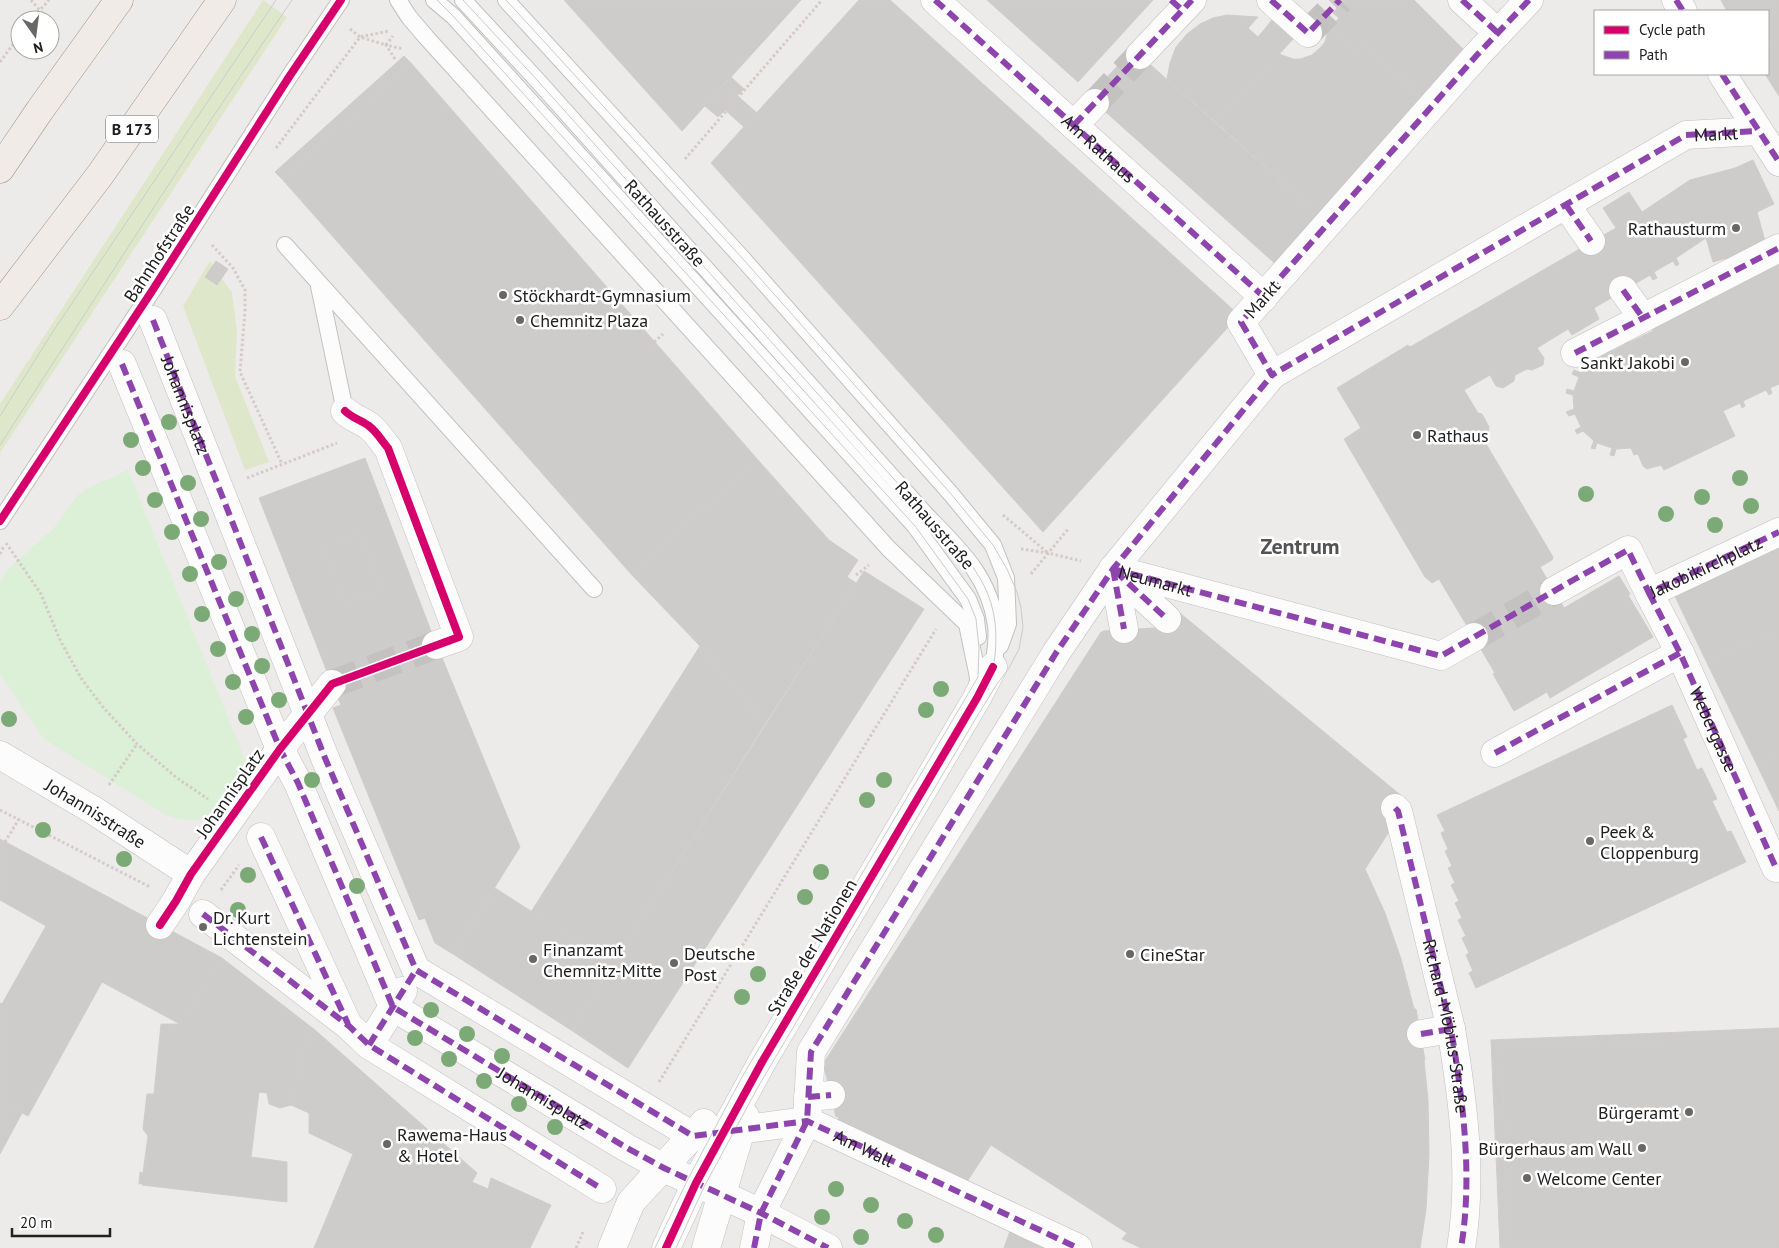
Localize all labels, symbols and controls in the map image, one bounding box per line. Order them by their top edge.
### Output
north arrow [10,10,60,60]
legend [1594,10,1769,75]
text: Cycle path [1639,20,1705,39]
text: N [32,38,45,57]
text: Path [1639,45,1668,64]
street label: Am Rathaus [1057,109,1141,187]
road number: B 173 [106,116,158,142]
street label: Markt [1693,121,1739,146]
street label: Rathausstraße [620,174,710,272]
street label: Bahnhofstraße [119,199,199,307]
place label: Rathausturm [1628,217,1726,240]
marker: Rathausturm [1730,222,1742,234]
street label: Markt [1239,275,1285,323]
place label: Stöckhardt-Gymnasium [513,284,691,307]
marker: Stöckhardt-Gymnasium [497,289,509,301]
place label: Chemnitz Plaza [530,309,648,332]
marker: Chemnitz Plaza [514,314,526,326]
street label: Johannisplatz [156,351,216,457]
place label: Sankt Jakobi [1580,351,1675,374]
marker: Sankt Jakobi [1679,356,1691,368]
place label: Rathaus [1427,424,1489,447]
marker: Rathaus [1411,429,1423,441]
street label: Rathausstraße [890,476,980,574]
street label: Jakobikirchplatz [1644,530,1766,603]
district label: Zentrum [1260,532,1340,560]
street label: Neumarkt [1116,559,1195,601]
street label: Webergasse [1685,683,1743,776]
street label: Johannisplatz [190,744,269,843]
street label: Johannisstraße [40,772,150,853]
place label: Peek & Cloppenburg [1600,820,1699,864]
marker: Peek & Cloppenburg [1584,835,1596,847]
street label: Straße der Nationen [762,874,862,1020]
place label: Dr. Kurt Lichtenstein [213,906,307,950]
marker: Dr. Kurt Lichtenstein [197,921,209,933]
street label: Richard-Möbius-Straße [1418,937,1474,1115]
place label: Finanzamt Chemnitz-Mitte [543,938,662,982]
place label: Deutsche Post [684,942,755,986]
place label: CineStar [1140,943,1205,966]
marker: CineStar [1124,948,1136,960]
marker: Finanzamt Chemnitz-Mitte [527,953,539,965]
marker: Deutsche Post [668,957,680,969]
street label: Johannisplatz [492,1061,594,1135]
place label: Bürgeramt [1598,1101,1679,1124]
marker: Bürgeramt [1683,1106,1695,1118]
place label: Rawema-Haus & Hotel [397,1123,507,1167]
street label: Am Wall [830,1124,898,1172]
place label: Bürgerhaus am Wall [1478,1137,1633,1160]
marker: Rawema-Haus & Hotel [381,1138,393,1150]
marker: Bürgerhaus am Wall [1636,1142,1648,1154]
place label: Welcome Center [1537,1167,1661,1190]
marker: Welcome Center [1521,1172,1533,1184]
scale bar [12,1206,110,1238]
text: 20 m [20,1213,53,1232]

